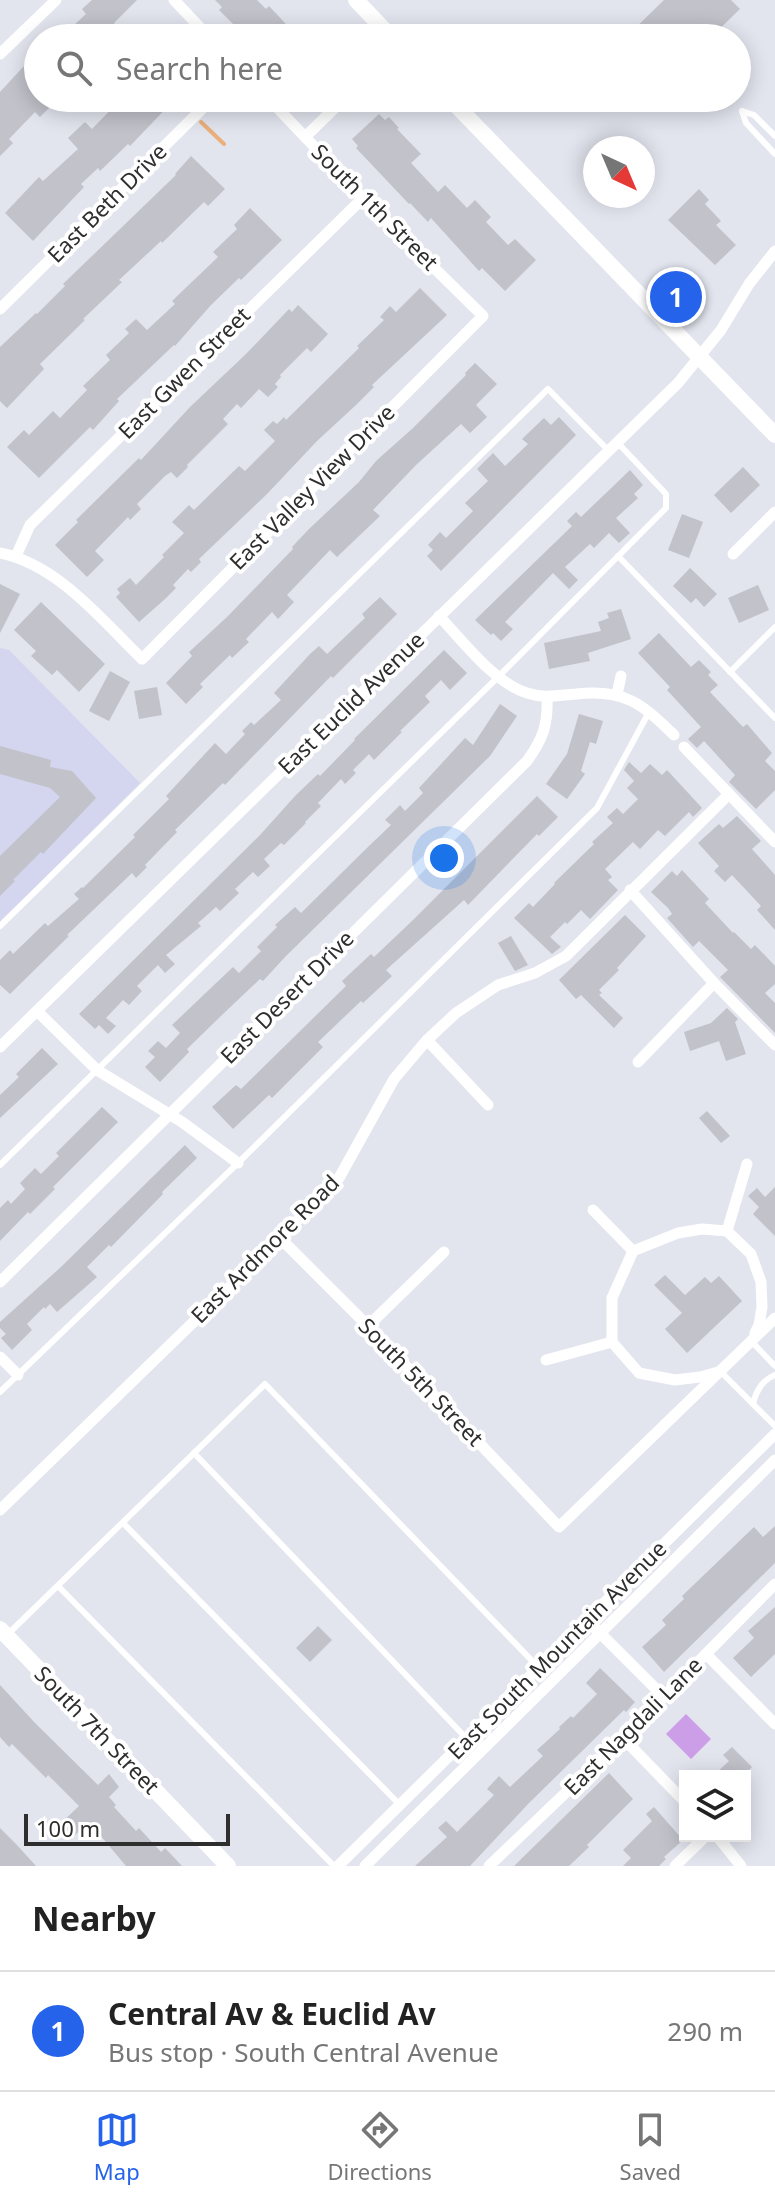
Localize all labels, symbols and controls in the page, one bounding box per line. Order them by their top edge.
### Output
search box [24,24,751,112]
icon: search [52,46,96,90]
text: Search here [116,48,283,89]
street label: East Beth Drive [40,136,172,268]
street label: South 1th Street [306,136,446,276]
north arrow [583,136,655,208]
pin: 1 [650,267,702,327]
street label: East Gwen Street [111,300,256,445]
street label: East Valley View Drive [222,397,401,576]
street label: East Euclid Avenue [270,624,430,780]
your location [424,838,464,878]
street label: East Desert Drive [213,923,360,1070]
street label: East Ardmore Road [183,1167,345,1329]
street label: South 5th Street [353,1311,491,1452]
street label: East South Mountain Avenue [440,1533,672,1765]
street label: East Nagdali Lane [557,1650,708,1801]
street label: South 7th Street [29,1659,167,1800]
map controls [679,1770,751,1842]
button: layers [679,1770,751,1842]
scale bar [24,1810,230,1846]
text: 100 m [36,1813,100,1843]
text: Nearby [32,1895,156,1941]
text: Central Av & Euclid Av [108,1993,436,2034]
text: 1 [51,2013,65,2049]
text: 290 m [667,2013,743,2049]
text: Bus stop · South Central Avenue [108,2034,499,2070]
tab: Map [94,2108,140,2186]
tab: Directions [327,2108,432,2186]
tab: Saved [620,2108,681,2186]

